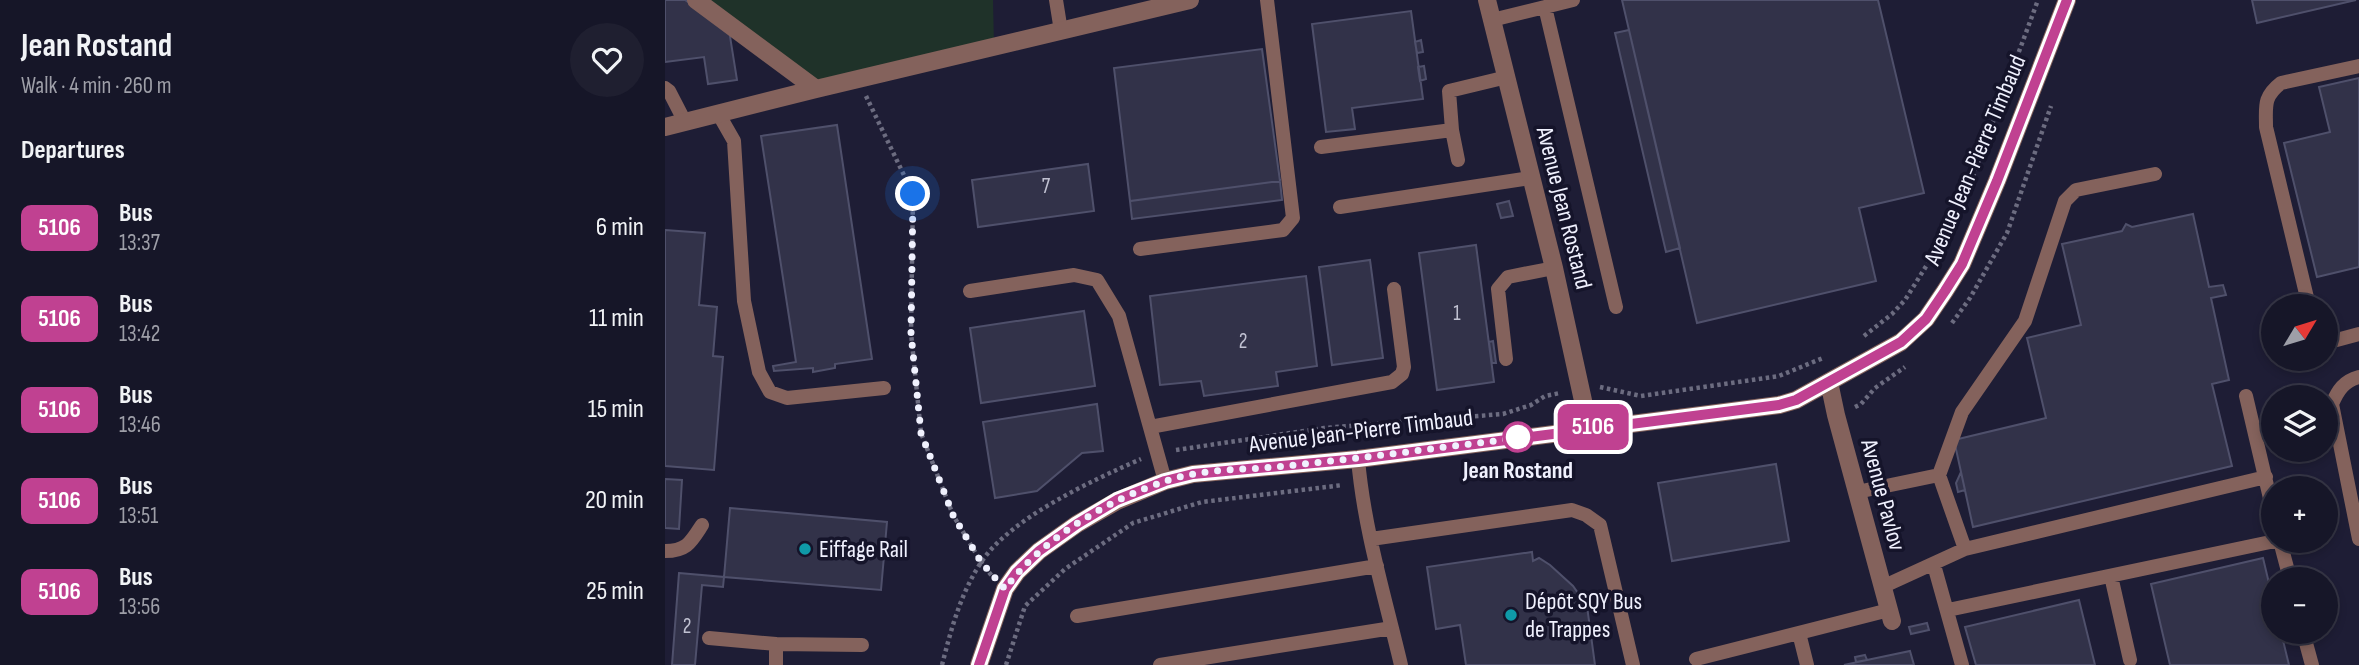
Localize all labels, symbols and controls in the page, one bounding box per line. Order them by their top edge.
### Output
button: heart [570,23,644,97]
text: Jean Rostand [21,26,172,66]
street label: Avenue Jean-Pierre Timbaud [1917,51,2032,270]
text: Walk · 4 min · 260 m [21,72,171,100]
street label: Avenue Jean Rostand [1530,123,1598,292]
text: Departures [21,135,125,166]
house number: 7 [1042,174,1051,199]
your location [895,176,930,211]
text: Bus [119,198,153,229]
text: 6 min [596,212,644,243]
text: 5106 [38,213,81,242]
text: 13:37 [119,229,160,257]
text: Bus [119,289,153,320]
north arrow [2261,294,2338,371]
map controls [2261,294,2338,644]
house number: 1 [1453,301,1461,326]
text: 11 min [589,303,644,334]
text: 5106 [38,304,81,333]
text: 13:42 [119,320,160,348]
house number: 2 [1239,329,1247,354]
text: Bus [119,380,153,411]
button: layers [2261,385,2338,462]
text: 15 min [588,394,644,425]
text: 5106 [38,395,81,424]
street label: Avenue Jean-Pierre Timbaud [1246,403,1475,459]
line badge: 5106 [1544,404,1642,450]
text: 13:46 [119,411,161,439]
text: 5106 [1572,412,1614,441]
marker: Jean Rostand [1503,422,1533,452]
street label: Avenue Pavlov [1854,435,1912,554]
place label: Jean Rostand [1462,456,1573,485]
text: Bus [119,471,153,502]
button: + [2261,476,2338,553]
text: 20 min [585,485,644,516]
text: 5106 [38,486,81,515]
text: 13:51 [119,502,158,530]
place label: Eiffage Rail [819,535,908,564]
marker: Eiffage Rail [797,541,813,557]
text: Bus [119,562,153,593]
button: − [2261,567,2338,644]
text: 25 min [586,576,644,607]
text: 5106 [38,577,81,606]
place label: Dépôt SQY Bus de Trappes [1525,587,1642,644]
text: 13:56 [119,593,160,621]
marker: Dépôt SQY Bus de Trappes [1503,607,1519,623]
house number: 2 [683,614,691,639]

